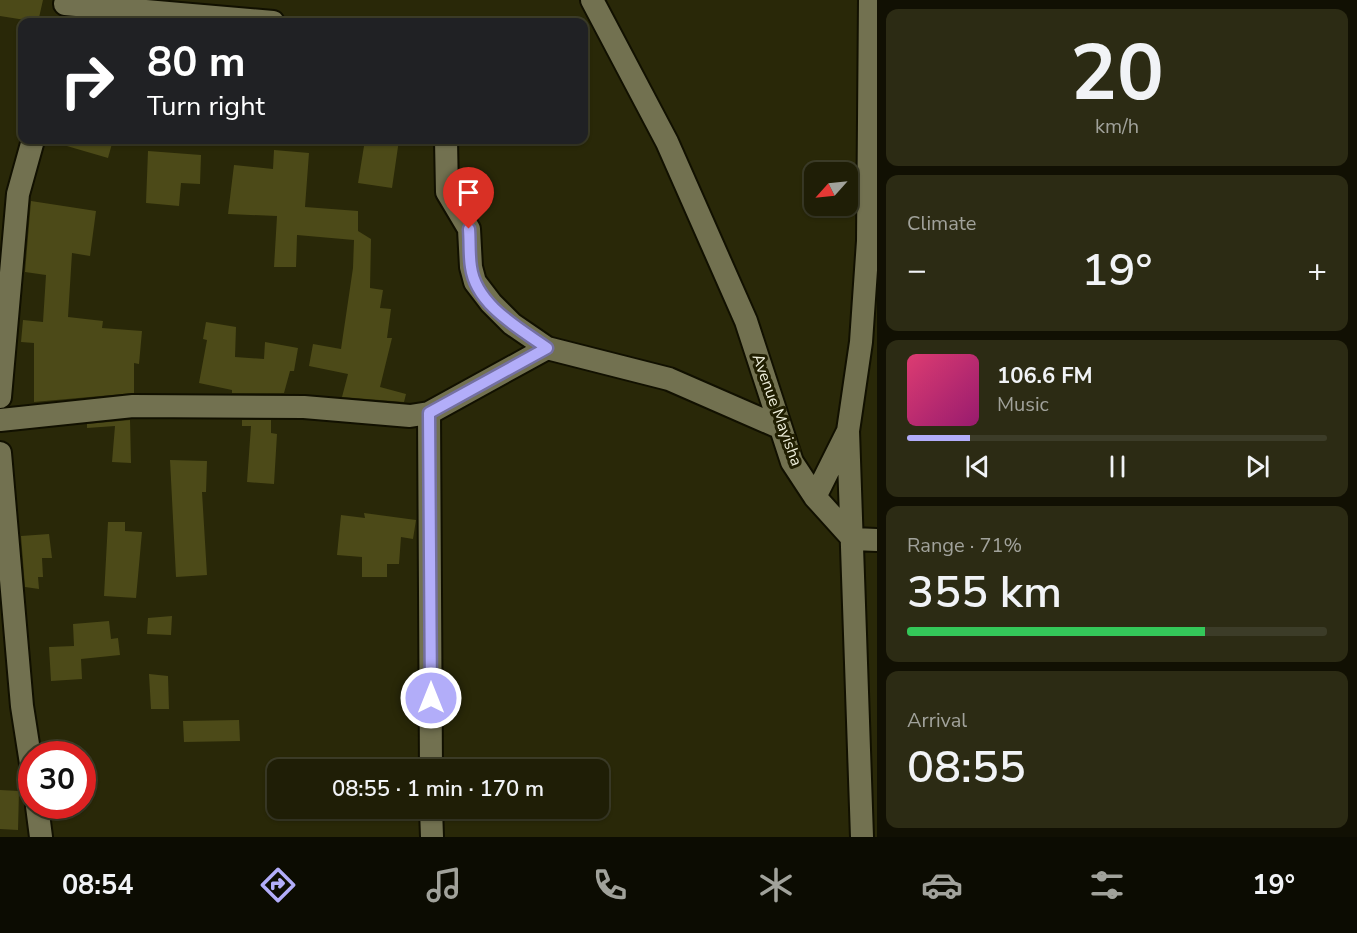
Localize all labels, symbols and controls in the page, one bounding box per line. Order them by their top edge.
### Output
text: 20 [1070,20,1164,127]
text: 80 m [147,34,246,91]
icon: right [48,42,126,120]
text: Turn right [147,88,265,125]
text: km/h [1095,113,1139,140]
north arrow [804,162,858,216]
map controls [804,162,858,216]
pin [443,167,494,229]
icon: arrive [452,176,485,209]
text: Climate [907,210,976,237]
text: 19° [1082,240,1152,301]
text: − [907,248,927,293]
text: + [1307,248,1327,293]
street label: Avenue Mayisha [747,351,807,469]
text: 106.6 FM [997,361,1093,391]
text: Music [997,391,1049,418]
icon: previous [961,450,994,483]
icon: pause [1101,450,1134,483]
icon: next [1241,450,1274,483]
text: Range · 71% [907,532,1022,559]
text: 355 km [907,562,1062,623]
position arrow [399,666,463,730]
text: Arrival [907,707,967,734]
text: 08:55 [907,737,1026,798]
speed limit sign: 30 [18,741,96,819]
text: 08:55 · 1 min · 170 m [332,774,544,804]
icon: directions [257,864,299,906]
icon: music [423,864,465,906]
icon: phone [589,864,631,906]
icon: climate [755,864,797,906]
icon: car [921,864,963,906]
icon: filters [1086,864,1128,906]
text: 08:54 [62,867,133,904]
text: 19° [1252,867,1295,904]

